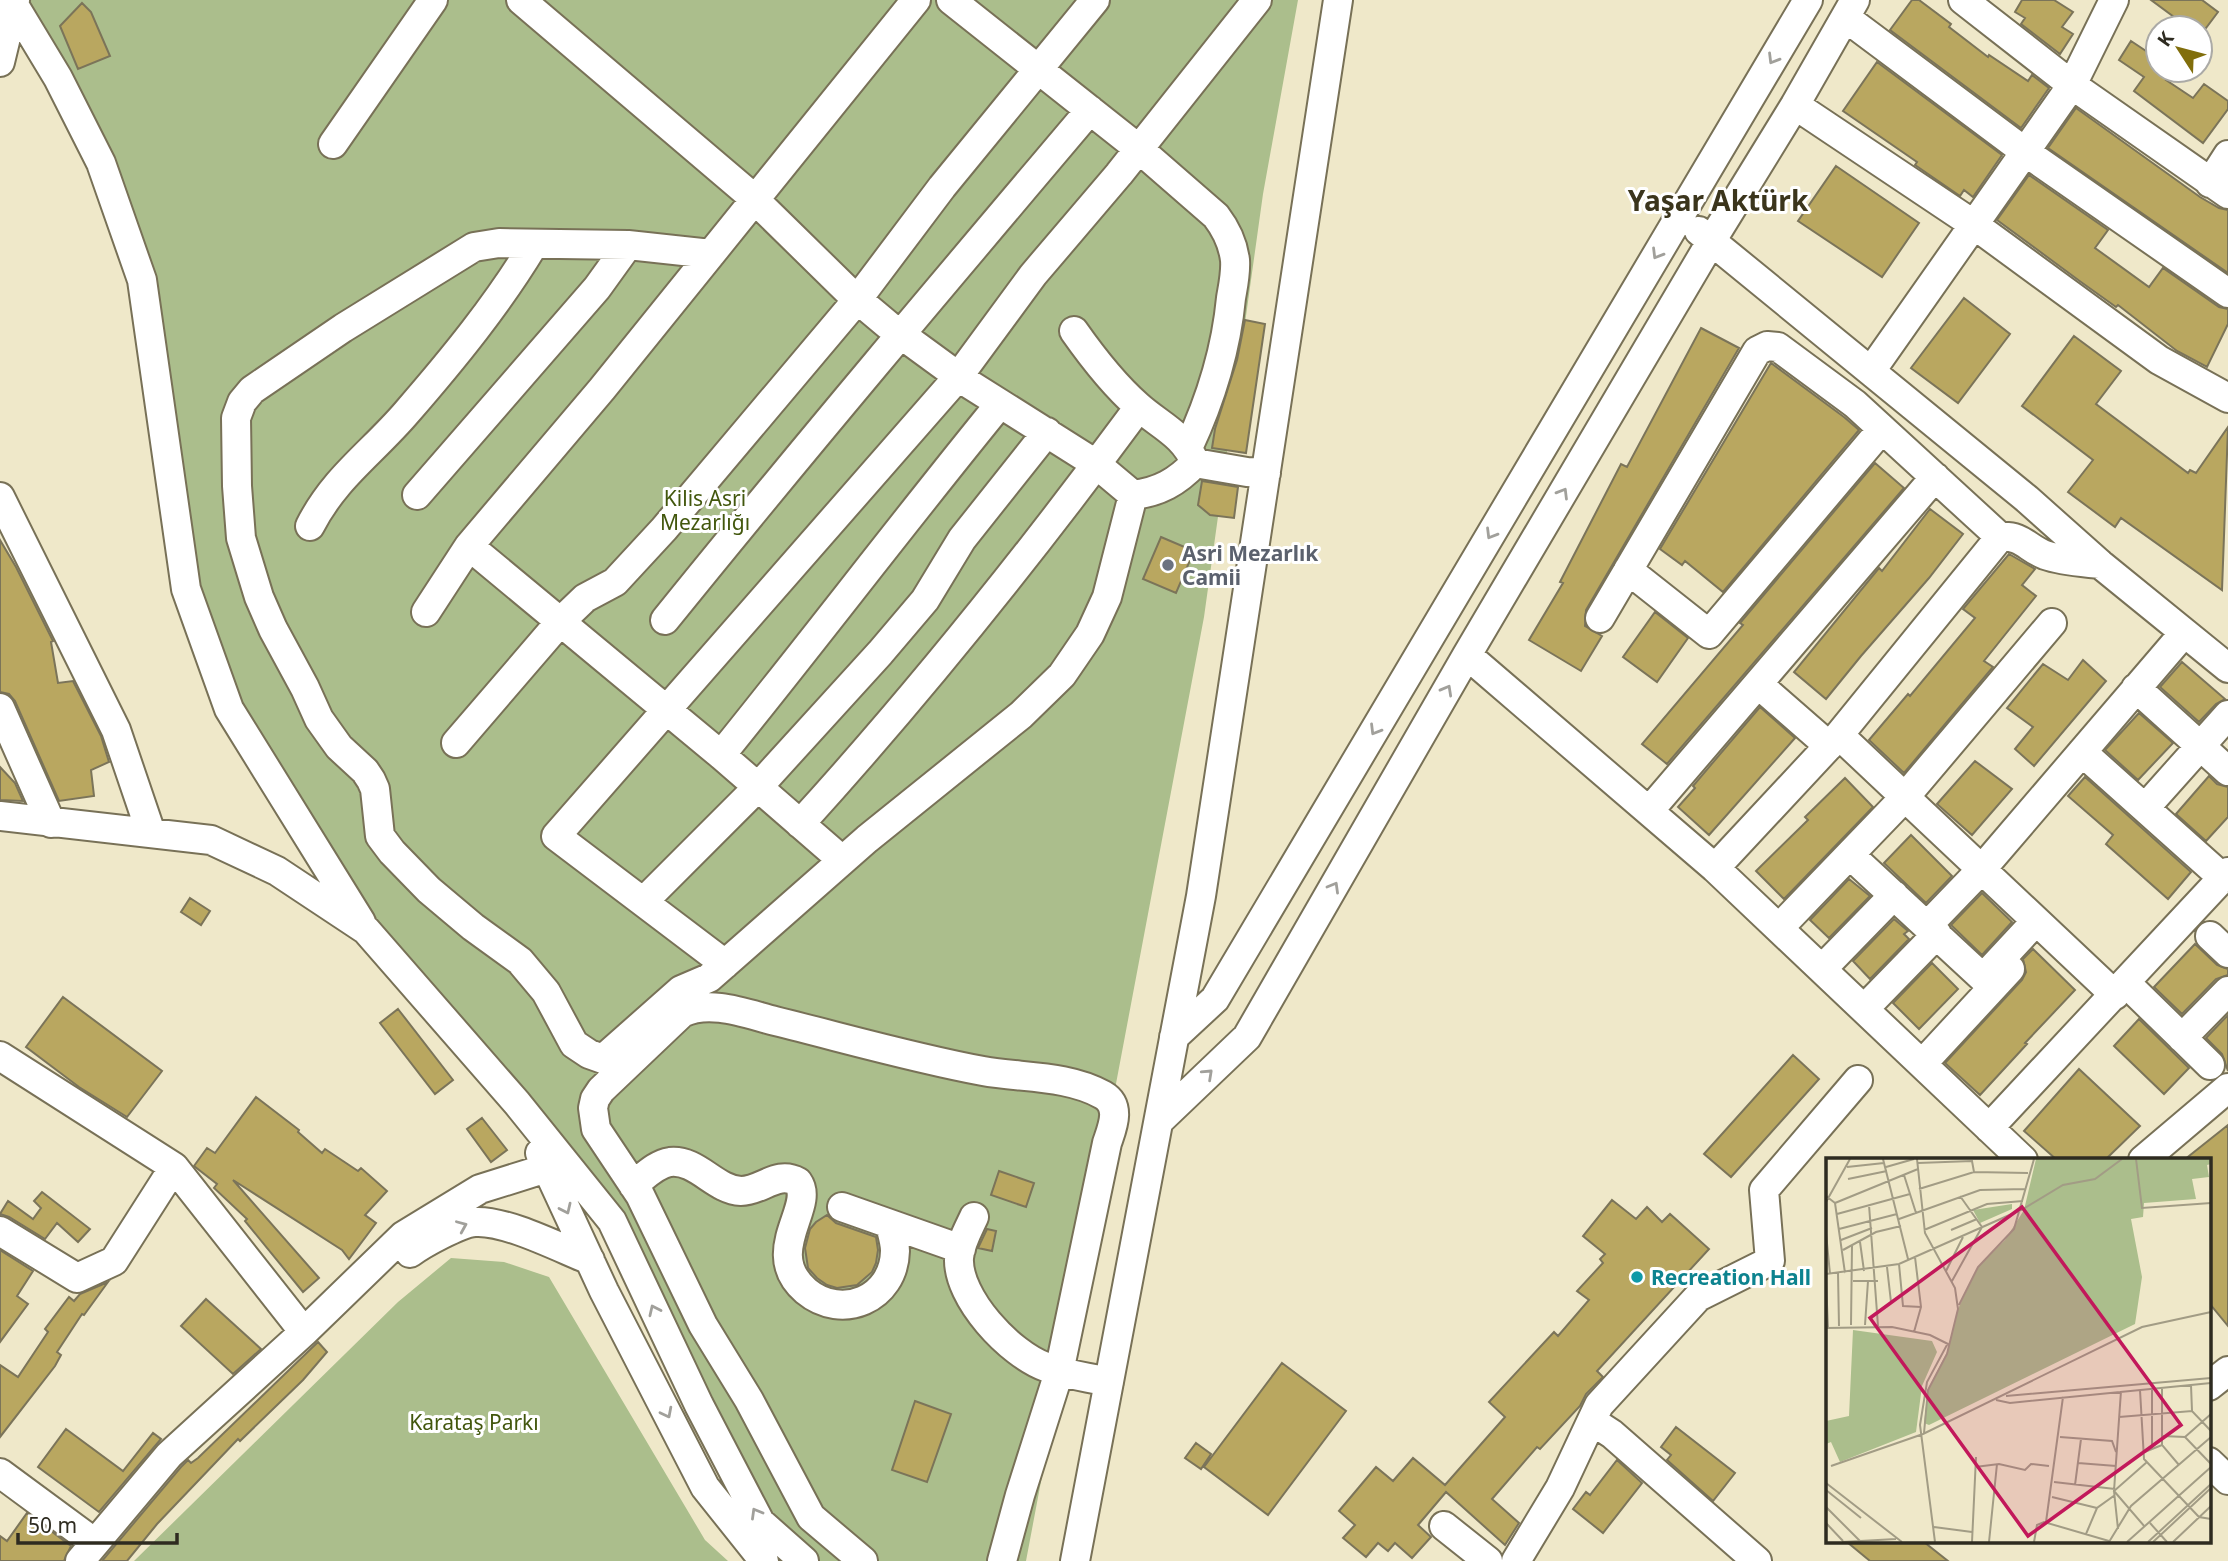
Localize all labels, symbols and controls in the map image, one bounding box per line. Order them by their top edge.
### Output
north arrow [2144,14,2214,84]
text: K [2151,26,2180,52]
one-way arrow [1769,51,1782,64]
district label: Yaşar Aktürk [1628,181,1809,219]
one-way arrow [1652,247,1665,260]
park label: Kilis Asri Mezarlığı [660,484,750,536]
one-way arrow [1554,488,1567,501]
one-way arrow [1486,527,1499,540]
place label: Asri Mezarlık Camii [1182,539,1319,591]
marker: Asri Mezarlık Camii [1160,557,1176,573]
one-way arrow [1439,684,1452,697]
one-way arrow [1370,722,1383,735]
one-way arrow [1326,882,1339,895]
one-way arrow [1200,1070,1213,1083]
inset map [1826,1158,2210,1544]
one-way arrow [558,1202,572,1214]
one-way arrow [455,1221,467,1235]
place label: Recreation Hall [1651,1263,1811,1291]
marker: Recreation Hall [1629,1269,1645,1285]
one-way arrow [648,1305,662,1318]
one-way arrow [659,1406,672,1418]
park label: Karataş Parkı [409,1408,539,1436]
scale bar [18,1502,177,1546]
one-way arrow [752,1508,765,1521]
text: 50 m [28,1511,77,1539]

